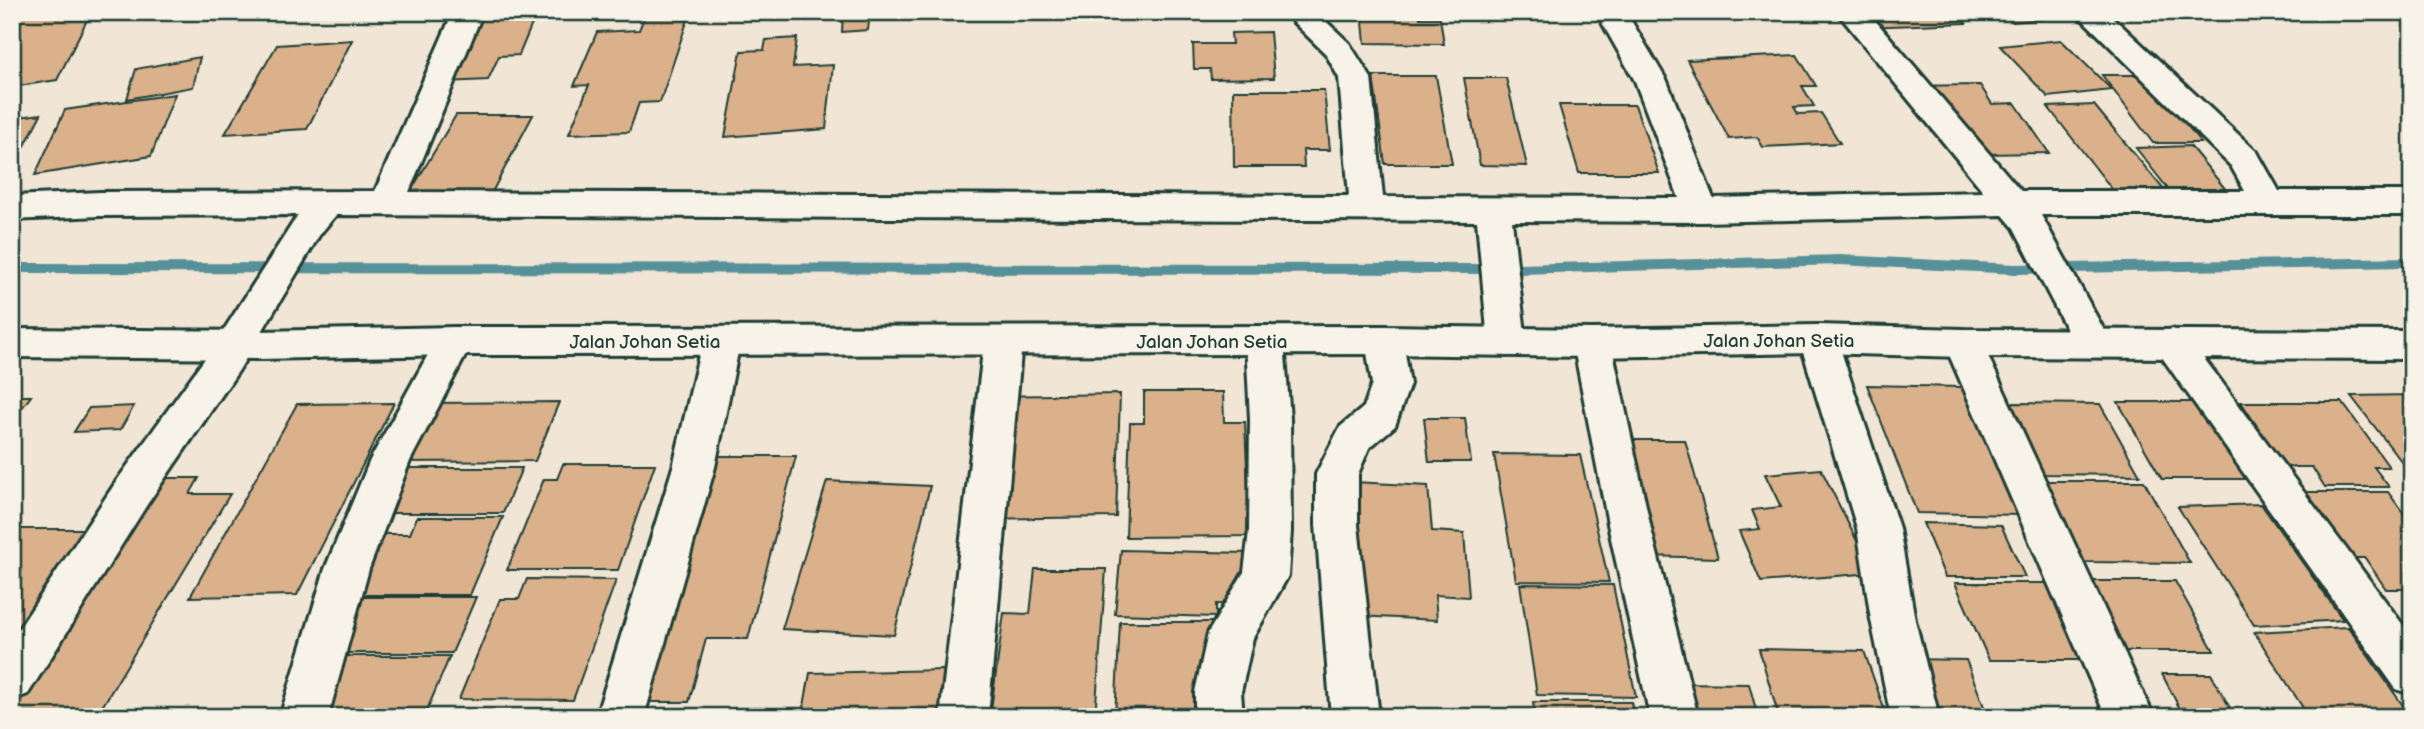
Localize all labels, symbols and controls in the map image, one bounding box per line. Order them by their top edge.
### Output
street label: Jalan Johan Setia [1704,330,1854,353]
street label: Jalan Johan Setia [570,331,720,354]
street label: Jalan Johan Setia [1137,331,1287,354]

